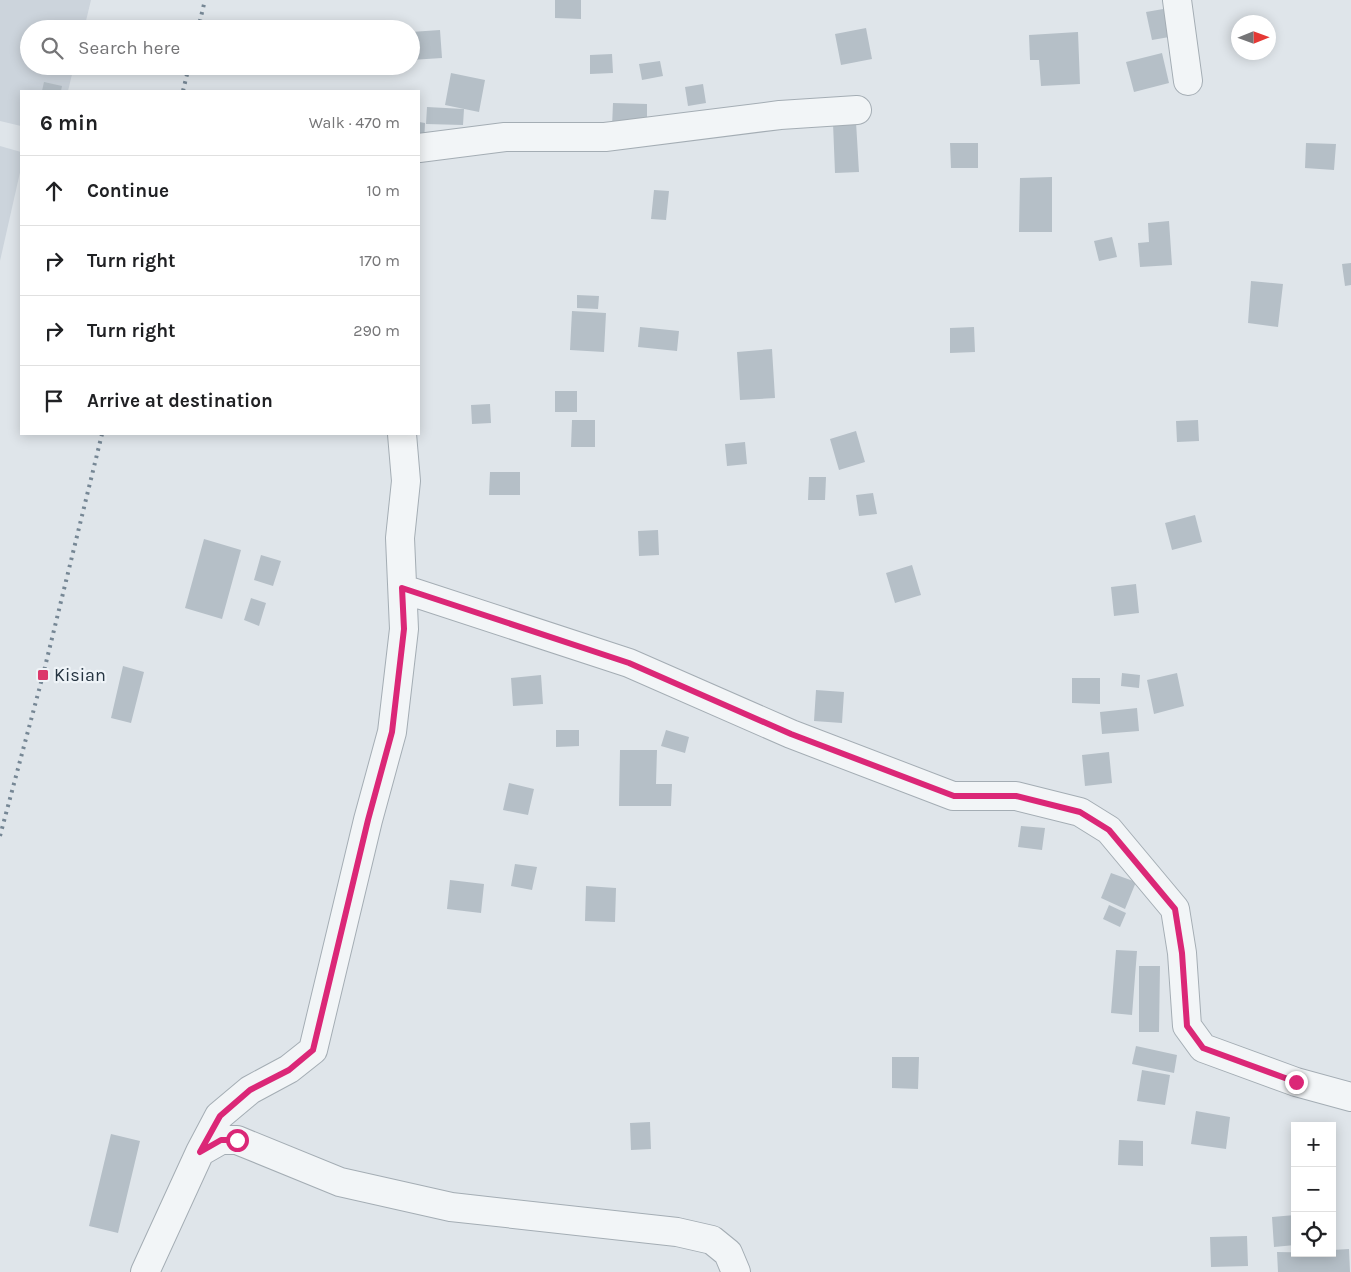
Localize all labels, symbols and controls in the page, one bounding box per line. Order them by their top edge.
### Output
north arrow [1231,15,1276,60]
search box [20,20,420,75]
icon: search [38,34,66,62]
text: Search here [78,37,180,59]
text: 6 min [40,111,98,135]
text: Walk · 470 m [309,113,400,132]
icon: ahead [40,177,68,205]
text: Continue [87,180,169,202]
text: 10 m [366,181,400,200]
icon: right [40,247,68,275]
text: Turn right [87,250,176,272]
text: 170 m [359,251,400,270]
icon: right [40,317,68,345]
text: Turn right [87,320,176,342]
text: 290 m [353,321,400,340]
icon: arrive [40,387,68,415]
text: Arrive at destination [87,390,273,412]
place label: Kisian [54,664,106,686]
marker: Kisian [36,668,50,682]
route end [1285,1071,1308,1094]
map controls [1291,1122,1336,1257]
button: + [1291,1122,1336,1167]
route start [226,1129,249,1152]
button: − [1291,1167,1336,1212]
button: locate [1291,1212,1336,1257]

